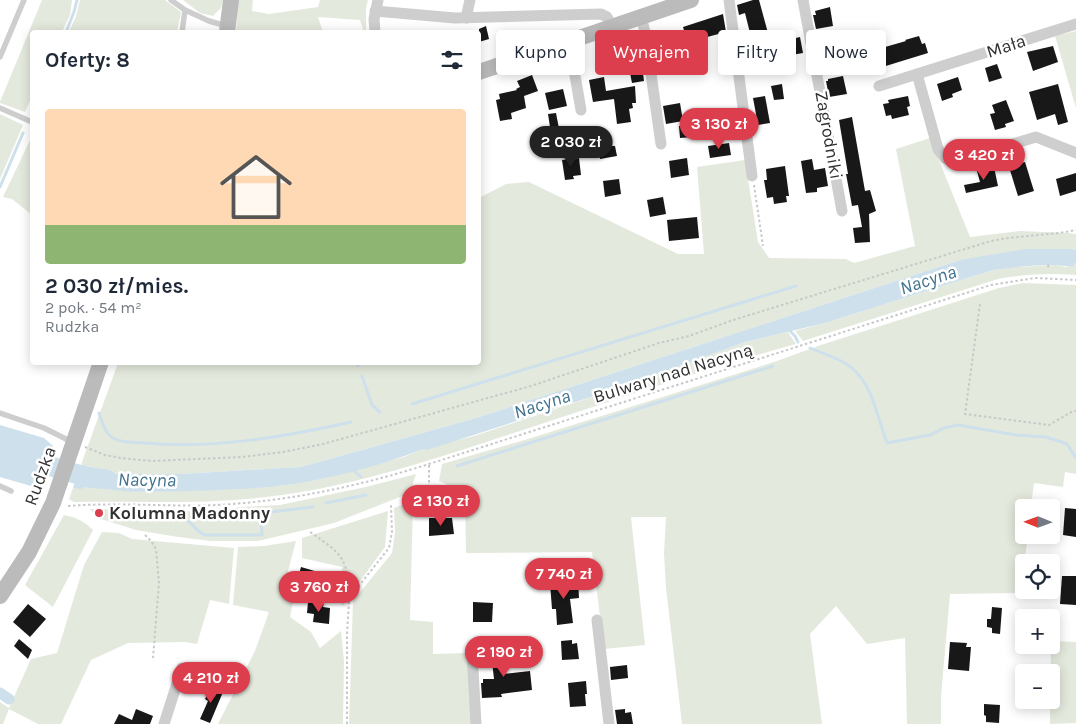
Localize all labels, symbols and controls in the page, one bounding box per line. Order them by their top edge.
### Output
street label: Mała [984,29,1028,63]
chip: Kupno [496,30,585,75]
chip: Wynajem [595,30,708,75]
chip: Filtry [718,30,796,75]
chip: Nowe [806,30,886,75]
icon: filters [438,46,466,74]
text: Oferty: 8 [45,48,130,72]
street label: Zagrodniki [810,89,848,181]
pin: 3 130 zł [667,108,771,150]
text: 3 130 zł [691,114,747,133]
pin: 2 030 zł [519,126,623,168]
text: 2 030 zł [541,132,601,151]
pin: 3 420 zł [932,138,1036,181]
icon: home [211,142,301,232]
text: 3 420 zł [954,145,1014,164]
water label: Nacyna [897,261,959,299]
text: 2 030 zł/mies. [45,274,188,298]
text: 2 pok. · 54 m² [45,298,142,317]
text: Rudzka [45,317,99,336]
street label: Bulwary nad Nacyną [591,338,755,408]
water label: Nacyna [511,385,573,423]
street label: Rudzka [19,443,61,509]
water label: Nacyna [118,468,176,492]
pin: 2 130 zł [389,484,493,527]
text: 2 130 zł [413,491,469,510]
north arrow [1015,499,1060,544]
map controls [1015,499,1060,709]
place label: Kolumna Madonny [109,502,270,524]
marker: Kolumna Madonny [93,507,105,519]
button: locate [1015,554,1060,599]
pin: 7 740 zł [512,558,616,600]
text: 7 740 zł [536,564,592,583]
pin: 3 760 zł [267,570,371,613]
text: 3 760 zł [290,577,348,596]
button: + [1015,609,1060,654]
pin: 2 190 zł [452,636,556,678]
text: 2 190 zł [476,642,532,661]
pin: 4 210 zł [159,662,263,704]
button: − [1015,664,1060,709]
text: 4 210 zł [183,668,239,687]

